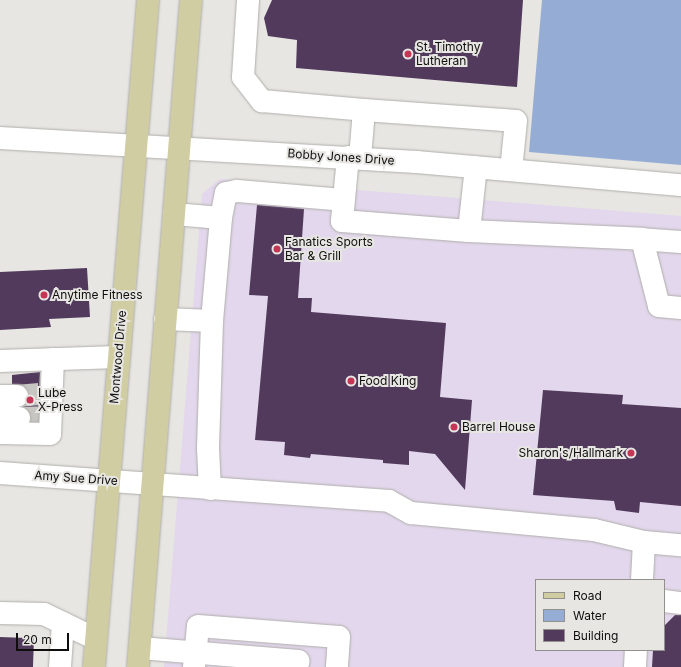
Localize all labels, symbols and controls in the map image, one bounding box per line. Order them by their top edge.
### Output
place label: St. Timothy Lutheran [416,40,480,68]
marker: St. Timothy Lutheran [403,49,413,59]
street label: Bobby Jones Drive [287,146,395,168]
place label: Fanatics Sports Bar & Grill [285,235,373,263]
marker: Fanatics Sports Bar & Grill [272,244,282,254]
place label: Anytime Fitness [52,288,142,302]
marker: Anytime Fitness [39,290,49,300]
street label: Montwood Drive [107,310,129,404]
place label: Food King [359,374,416,388]
marker: Food King [346,376,356,386]
place label: Lube X-Press [38,386,83,414]
marker: Lube X-Press [25,395,35,405]
place label: Barrel House [462,420,535,434]
marker: Barrel House [449,422,459,432]
place label: Sharon's/Hallmark [519,446,623,460]
marker: Sharon's/Hallmark [626,448,636,458]
street label: Amy Sue Drive [34,468,118,488]
legend [535,579,665,651]
text: Road [573,588,602,603]
text: Water [573,608,606,623]
scale bar [18,625,71,651]
text: Building [573,628,618,643]
text: 20 m [23,632,52,647]

